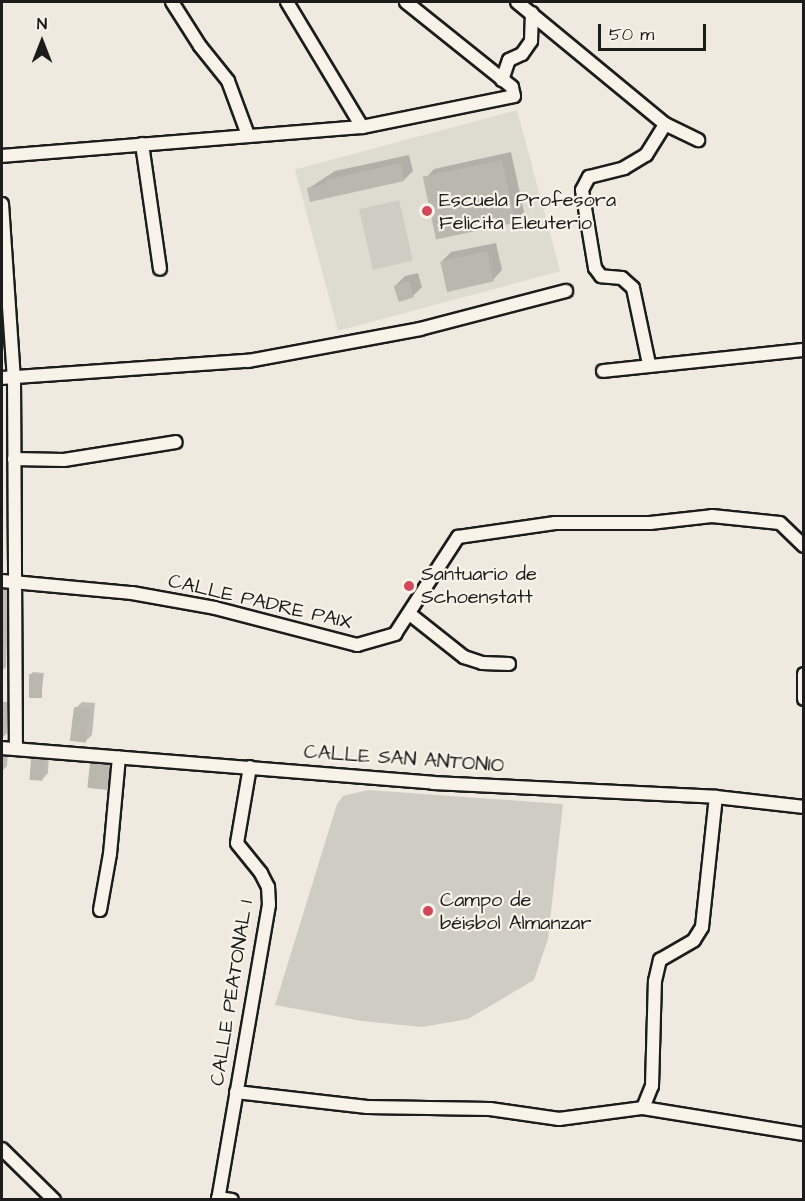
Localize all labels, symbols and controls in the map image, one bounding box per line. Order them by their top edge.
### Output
north arrow [12,12,72,72]
scale bar [601,12,709,50]
text: N [37,13,47,35]
text: 50 m [609,22,654,47]
place label: Escuela Profesora Felicita Eleuterio [439,188,616,235]
marker: Escuela Profesora Felicita Eleuterio [420,204,434,218]
place label: Santuario de Schoenstatt [421,562,537,609]
street label: CALLE PADRE PAIX [166,569,354,635]
marker: Santuario de Schoenstatt [402,579,416,593]
street label: CALLE SAN ANTONIO [303,740,505,778]
place label: Campo de béisbol Almanzar [440,888,592,935]
street label: CALLE PEATONAL 1 [205,899,259,1087]
marker: Campo de béisbol Almanzar [421,904,435,918]

